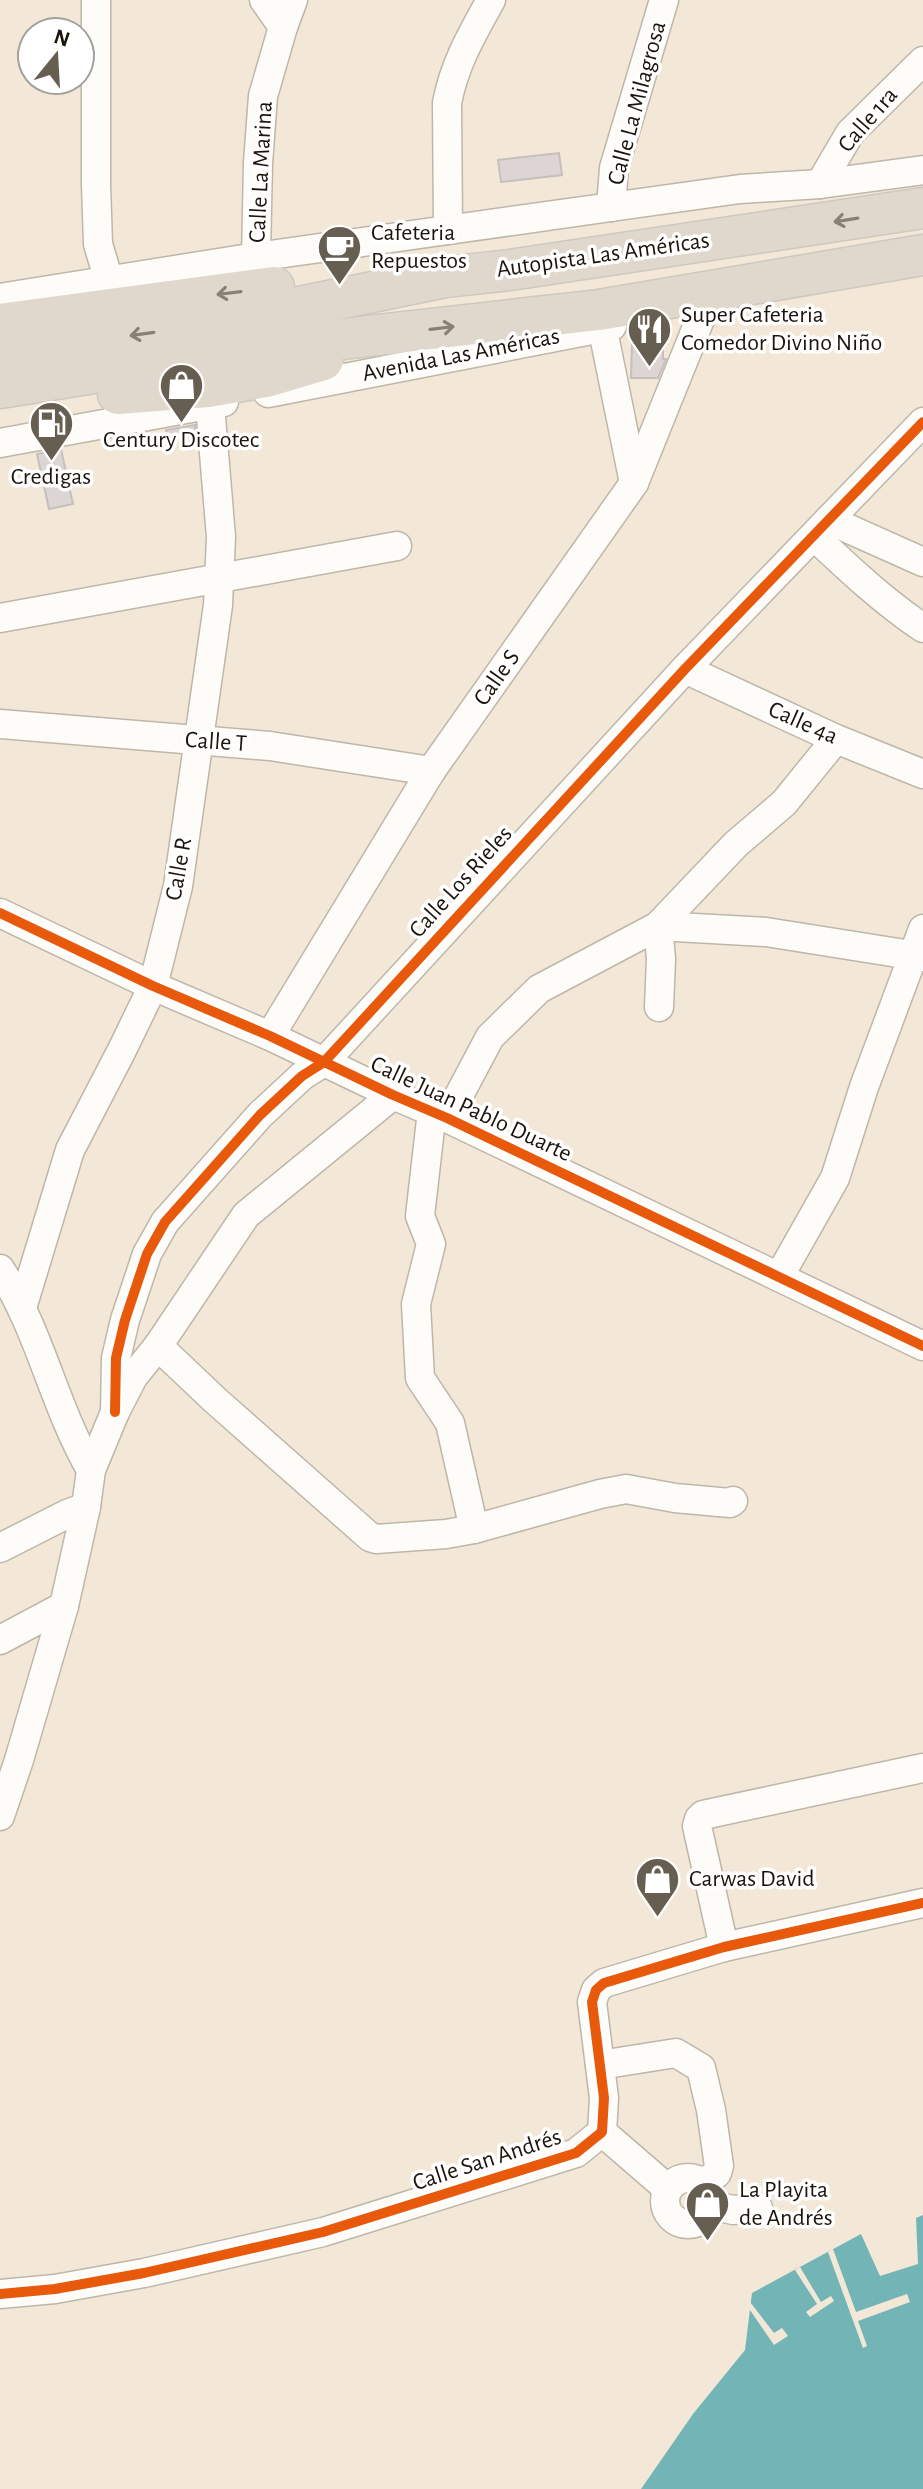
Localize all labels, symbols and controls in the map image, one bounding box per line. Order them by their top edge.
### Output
north arrow [16,16,96,96]
street label: Calle La Milagrosa [604,19,670,187]
text: N [51,25,73,51]
street label: Calle 1ra [834,83,902,157]
street label: Calle La Marina [245,100,277,244]
one-way arrow [834,213,859,228]
place label: Cafeteria Repuestos [371,221,467,273]
cafe icon: Cafeteria Repuestos [316,223,364,286]
street label: Autopista Las Américas [495,228,711,282]
one-way arrow [217,286,242,301]
place label: Super Cafeteria Comedor Divino Niño [681,303,882,355]
restaurant icon: Super Cafeteria Comedor Divino Niño [626,305,674,368]
one-way arrow [428,321,455,336]
street label: Avenida Las Américas [360,324,562,386]
one-way arrow [130,327,156,342]
shop icon: Century Discotec [157,362,205,425]
fuel station icon: Credigas [27,399,75,462]
place label: Century Discotec [103,428,259,452]
place label: Credigas [11,465,91,489]
street label: Calle S [469,646,525,710]
street label: Calle 4a [765,697,841,749]
street label: Calle T [184,728,248,756]
street label: Calle Los Rieles [405,822,517,942]
street label: Calle R [162,836,196,902]
street label: Calle Juan Pablo Duarte [367,1052,575,1166]
shop icon: Carwas David [634,1855,682,1918]
place label: Carwas David [689,1867,815,1891]
street label: Calle San Andrés [410,2125,564,2195]
place label: La Playita de Andrés [739,2178,833,2230]
shop icon: La Playita de Andrés [684,2180,732,2243]

